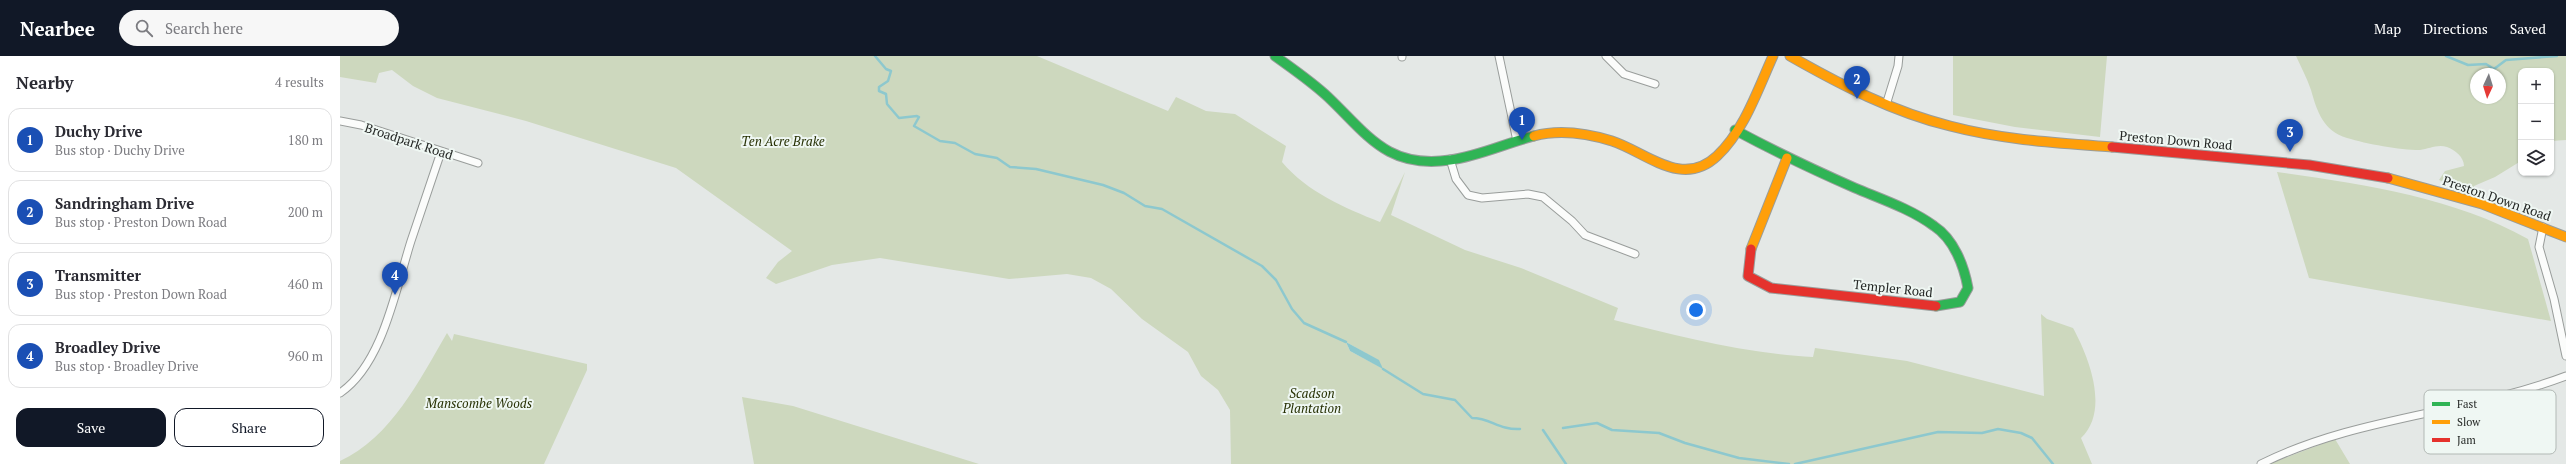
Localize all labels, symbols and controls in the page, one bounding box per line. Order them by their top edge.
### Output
search box [119,10,399,46]
text: Nearbee [20,16,95,41]
icon: search [133,17,155,39]
text: Search here [165,18,243,38]
text: Map [2374,19,2401,38]
text: Directions [2423,19,2488,38]
text: Saved [2510,19,2546,38]
pin: 2 [1844,66,1870,99]
north arrow [2470,68,2506,104]
map controls [2518,68,2554,176]
button: + [2518,68,2554,104]
text: Nearby [16,71,74,94]
text: 4 results [275,73,324,91]
button: − [2518,104,2554,140]
pin: 1 [1509,107,1535,140]
street label: Broadpark Road [363,118,455,164]
pin: 3 [2277,119,2303,152]
text: Duchy Drive [55,121,143,141]
street label: Preston Down Road [2119,126,2233,154]
text: 1 [26,131,34,149]
text: 180 m [288,131,323,149]
park label: Ten Acre Brake [741,132,825,150]
button: layers [2518,140,2554,176]
text: Bus stop · Duchy Drive [55,141,185,159]
street label: Preston Down Road [2440,171,2554,225]
text: Sandringham Drive [55,193,194,213]
text: 2 [26,203,34,221]
text: 200 m [288,203,323,221]
text: Bus stop · Preston Down Road [55,213,227,231]
pin: 4 [382,262,408,295]
text: Transmitter [55,265,141,285]
text: 3 [26,275,34,293]
text: 460 m [288,275,323,293]
street label: Templer Road [1852,275,1934,301]
text: Bus stop · Preston Down Road [55,285,227,303]
your location [1686,300,1706,320]
text: Broadley Drive [55,337,161,357]
text: 4 [26,347,34,365]
text: 960 m [288,347,323,365]
text: Bus stop · Broadley Drive [55,357,199,375]
park label: Scadson Plantation [1282,384,1341,417]
legend [2424,390,2556,454]
park label: Manscombe Woods [425,394,533,412]
text: Fast [2457,397,2477,411]
button: Save [16,408,166,447]
button: Share [174,408,324,447]
text: Slow [2457,415,2481,429]
text: Jam [2457,433,2476,447]

